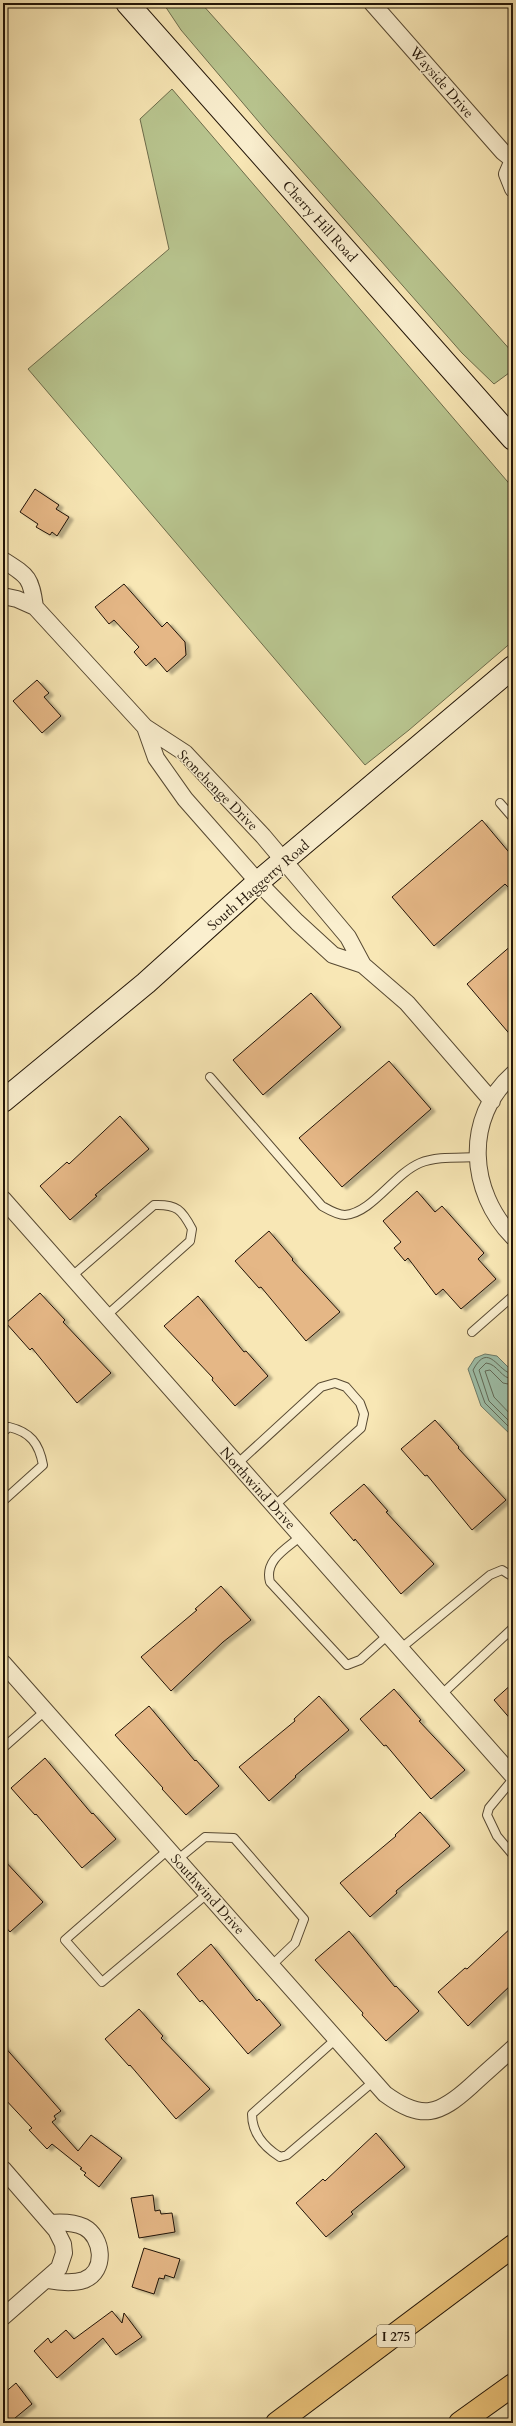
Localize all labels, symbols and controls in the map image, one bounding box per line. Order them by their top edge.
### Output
street label: Wayside Drive [405,42,478,122]
street label: Cherry Hill Road [278,177,362,267]
street label: Stonehenge Drive [173,746,262,835]
street label: South Haggerty Road [203,835,314,935]
street label: Northwind Drive [215,1443,300,1534]
street label: Southwind Drive [166,1850,249,1939]
road number: I 275 [377,2325,415,2347]

